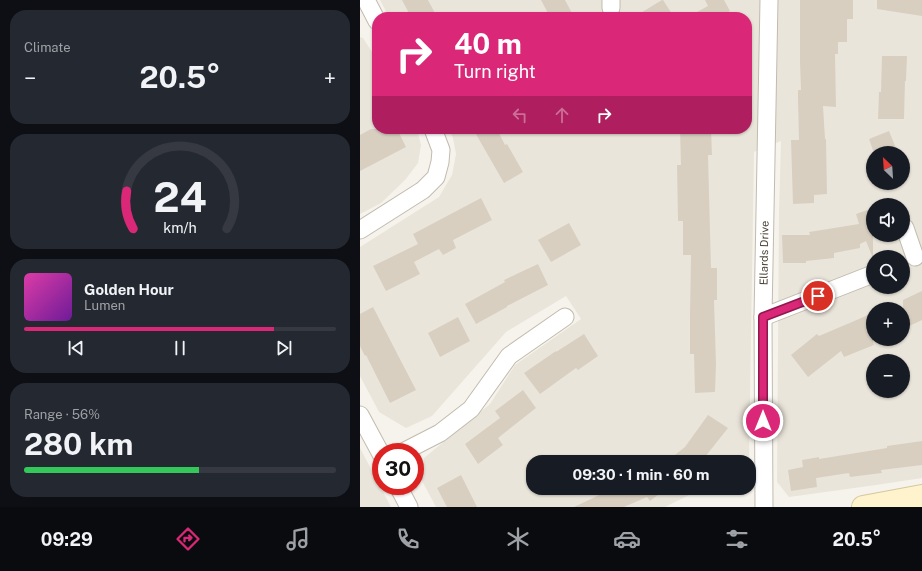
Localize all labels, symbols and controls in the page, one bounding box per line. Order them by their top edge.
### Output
text: 40 m [454,27,522,60]
icon: right [388,28,440,80]
text: Climate [24,40,71,55]
text: 20.5° [140,59,220,95]
text: Turn right [454,61,536,82]
text: − [24,65,36,91]
text: + [324,65,336,91]
icon: left [509,104,531,126]
icon: ahead [551,104,573,126]
icon: right [593,104,615,126]
north arrow [866,146,910,190]
map controls [866,146,910,398]
text: 24 [153,172,207,221]
button: sound [866,198,910,242]
text: km/h [163,219,197,236]
street label: Ellards Drive [757,221,771,285]
button: search [866,250,910,294]
pin [801,279,835,313]
text: Golden Hour [84,281,174,298]
icon: arrive [807,285,829,307]
text: Lumen [84,298,125,313]
button: + [866,302,910,346]
icon: previous [65,337,87,359]
icon: pause [169,337,191,359]
icon: next [273,337,295,359]
button: − [866,354,910,398]
position arrow [742,400,784,442]
text: Range · 56% [24,407,100,422]
text: 280 km [24,426,133,462]
speed limit sign: 30 [372,443,424,495]
text: 09:30 · 1 min · 60 m [573,466,709,483]
icon: directions [174,525,202,553]
icon: music [284,525,312,553]
icon: phone [394,525,422,553]
icon: climate [504,525,532,553]
icon: car [613,525,641,553]
icon: filters [723,525,751,553]
text: 09:29 [41,529,93,550]
text: 20.5° [833,529,881,550]

